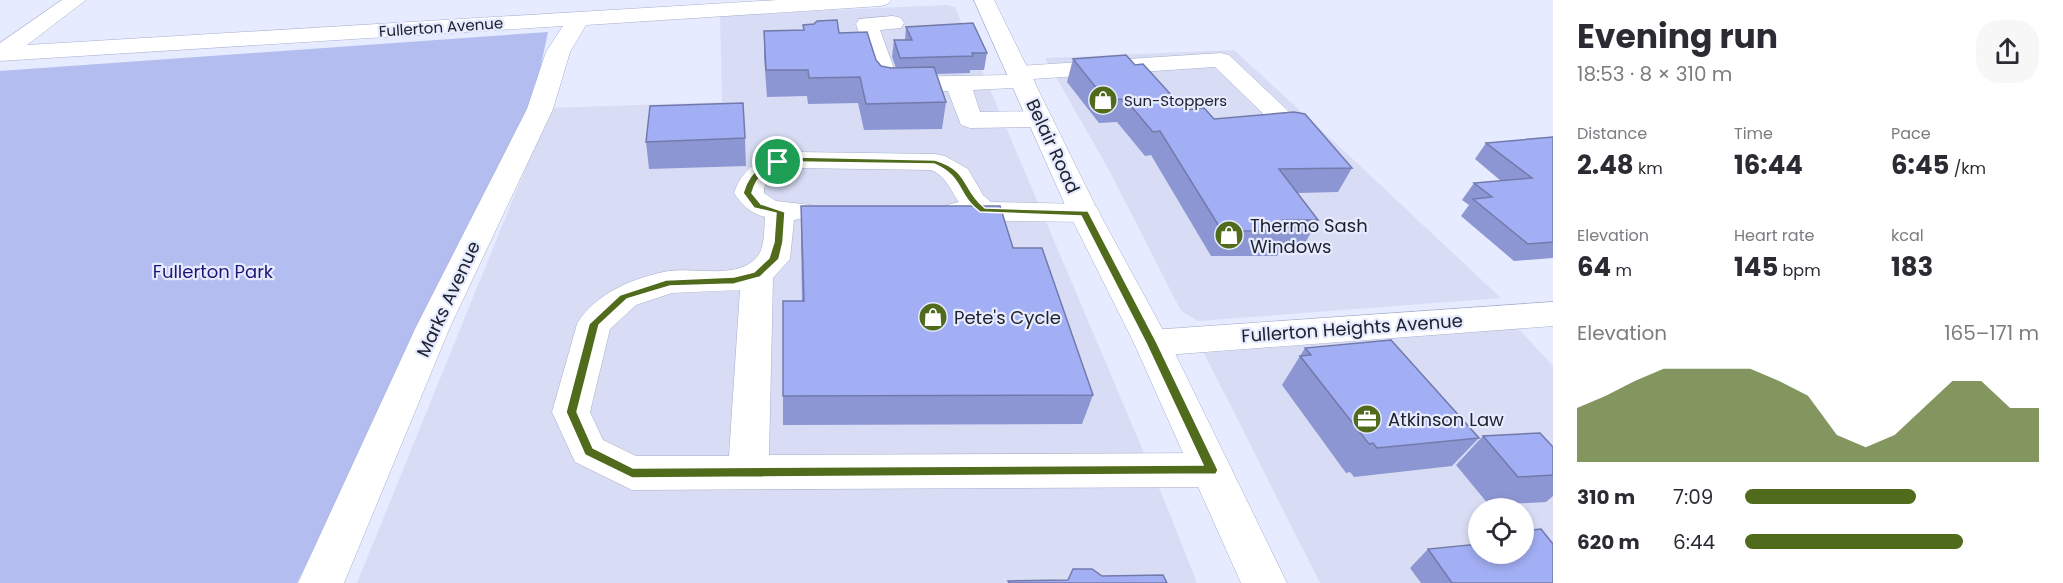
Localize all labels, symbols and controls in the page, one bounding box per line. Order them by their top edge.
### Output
street label: Fullerton Avenue [378,12,504,42]
text: Evening run [1577,13,1778,60]
button: share [1976,20,2039,83]
text: 18:53 · 8 × 310 m [1577,60,1732,88]
shop icon: Sun-Stoppers [1087,84,1119,116]
place label: Sun-Stoppers [1124,90,1227,111]
street label: Belair Road [1020,95,1086,197]
text: Distance [1577,122,1647,145]
text: Time [1734,122,1773,145]
text: Pace [1891,122,1931,145]
pin [752,136,803,187]
icon: arrive [761,145,794,178]
text: 2.48 [1577,147,1634,183]
text: 16:44 [1734,147,1803,183]
text: 6:45 [1891,147,1949,183]
text: km [1634,157,1663,180]
text: /km [1949,157,1986,180]
place label: Thermo Sash Windows [1250,213,1368,259]
shop icon: Thermo Sash Windows [1213,219,1245,251]
text: Elevation [1577,224,1649,247]
text: Heart rate [1734,224,1814,247]
text: kcal [1891,224,1924,247]
street label: Marks Avenue [410,237,486,361]
text: 64 [1577,249,1611,285]
text: 145 [1734,249,1778,285]
text: 183 [1891,249,1933,285]
park label: Fullerton Park [153,259,274,284]
text: m [1611,259,1632,282]
text: bpm [1778,259,1821,282]
shop icon: Pete's Cycle [917,301,949,333]
place label: Pete's Cycle [954,305,1061,330]
street label: Fullerton Heights Avenue [1240,308,1464,348]
text: Elevation [1577,319,1667,347]
text: 165–171 m [1944,319,2039,347]
office icon: Atkinson Law [1351,403,1383,435]
place label: Atkinson Law [1388,407,1504,432]
text: 310 m [1577,483,1635,511]
text: 7:09 [1673,483,1713,511]
map controls [1468,498,1534,564]
button: locate [1468,498,1534,564]
text: 620 m [1577,528,1640,556]
text: 6:44 [1673,528,1715,556]

